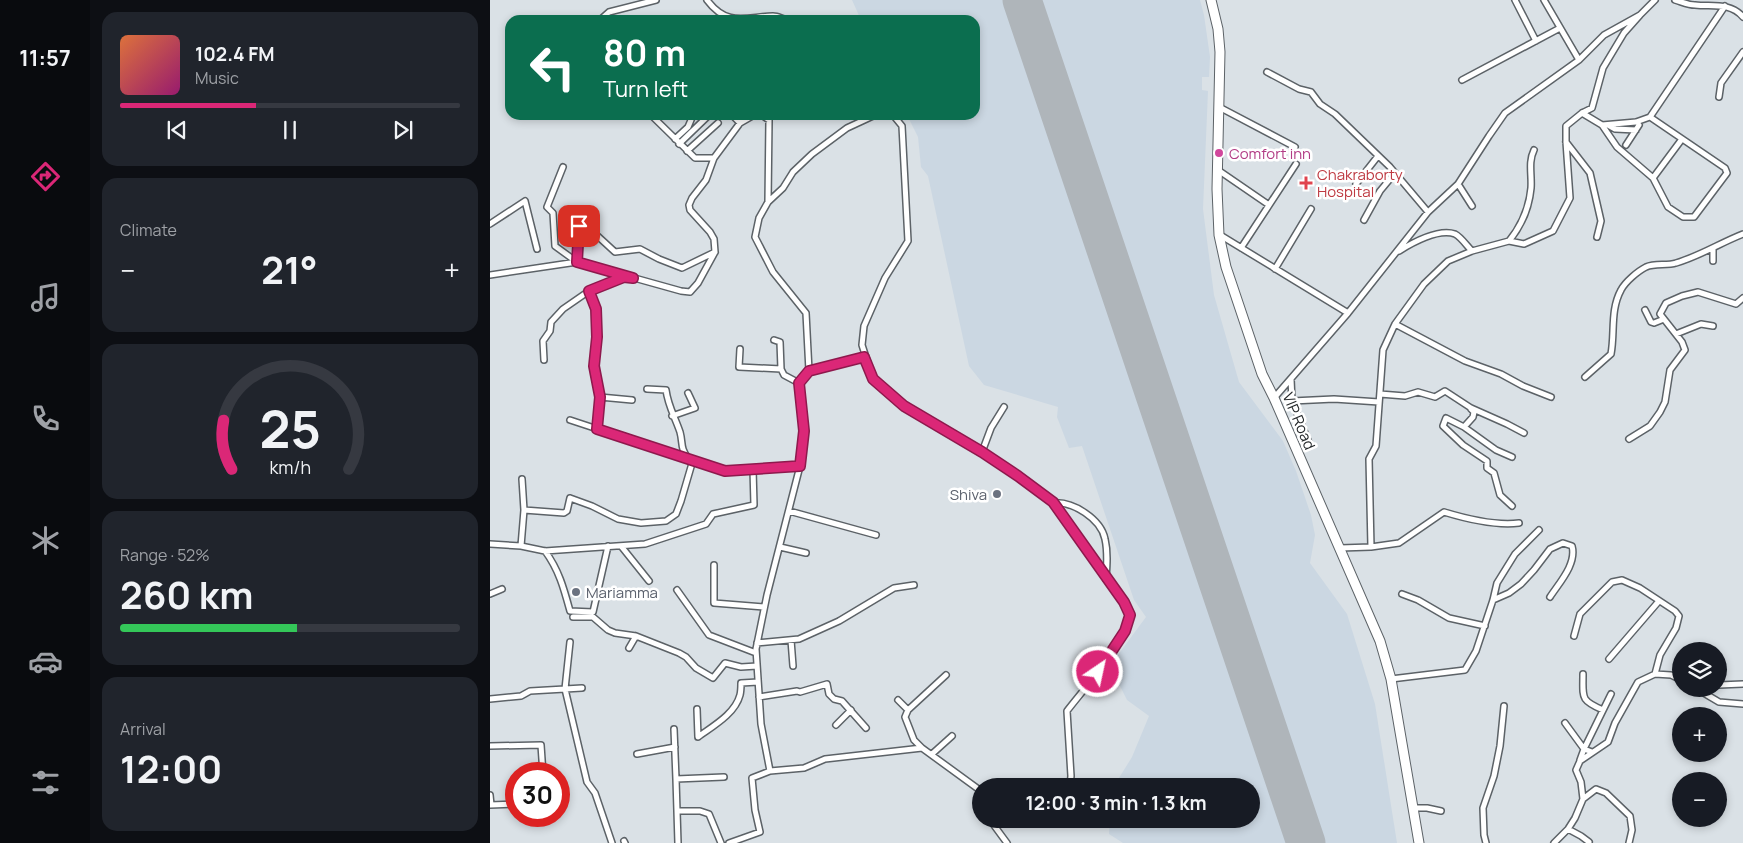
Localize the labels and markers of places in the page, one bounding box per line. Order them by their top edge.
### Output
place label: Comfort inn [1229,143,1311,164]
marker: Comfort inn [1213,147,1225,159]
place label: Chakraborty Hospital [1317,164,1403,202]
marker: Chakraborty Hospital [1299,176,1313,190]
pin [558,205,600,247]
place label: Shiva [950,484,987,505]
marker: Shiva [991,488,1003,500]
place label: Mariamma [586,582,658,603]
marker: Mariamma [570,586,582,598]

